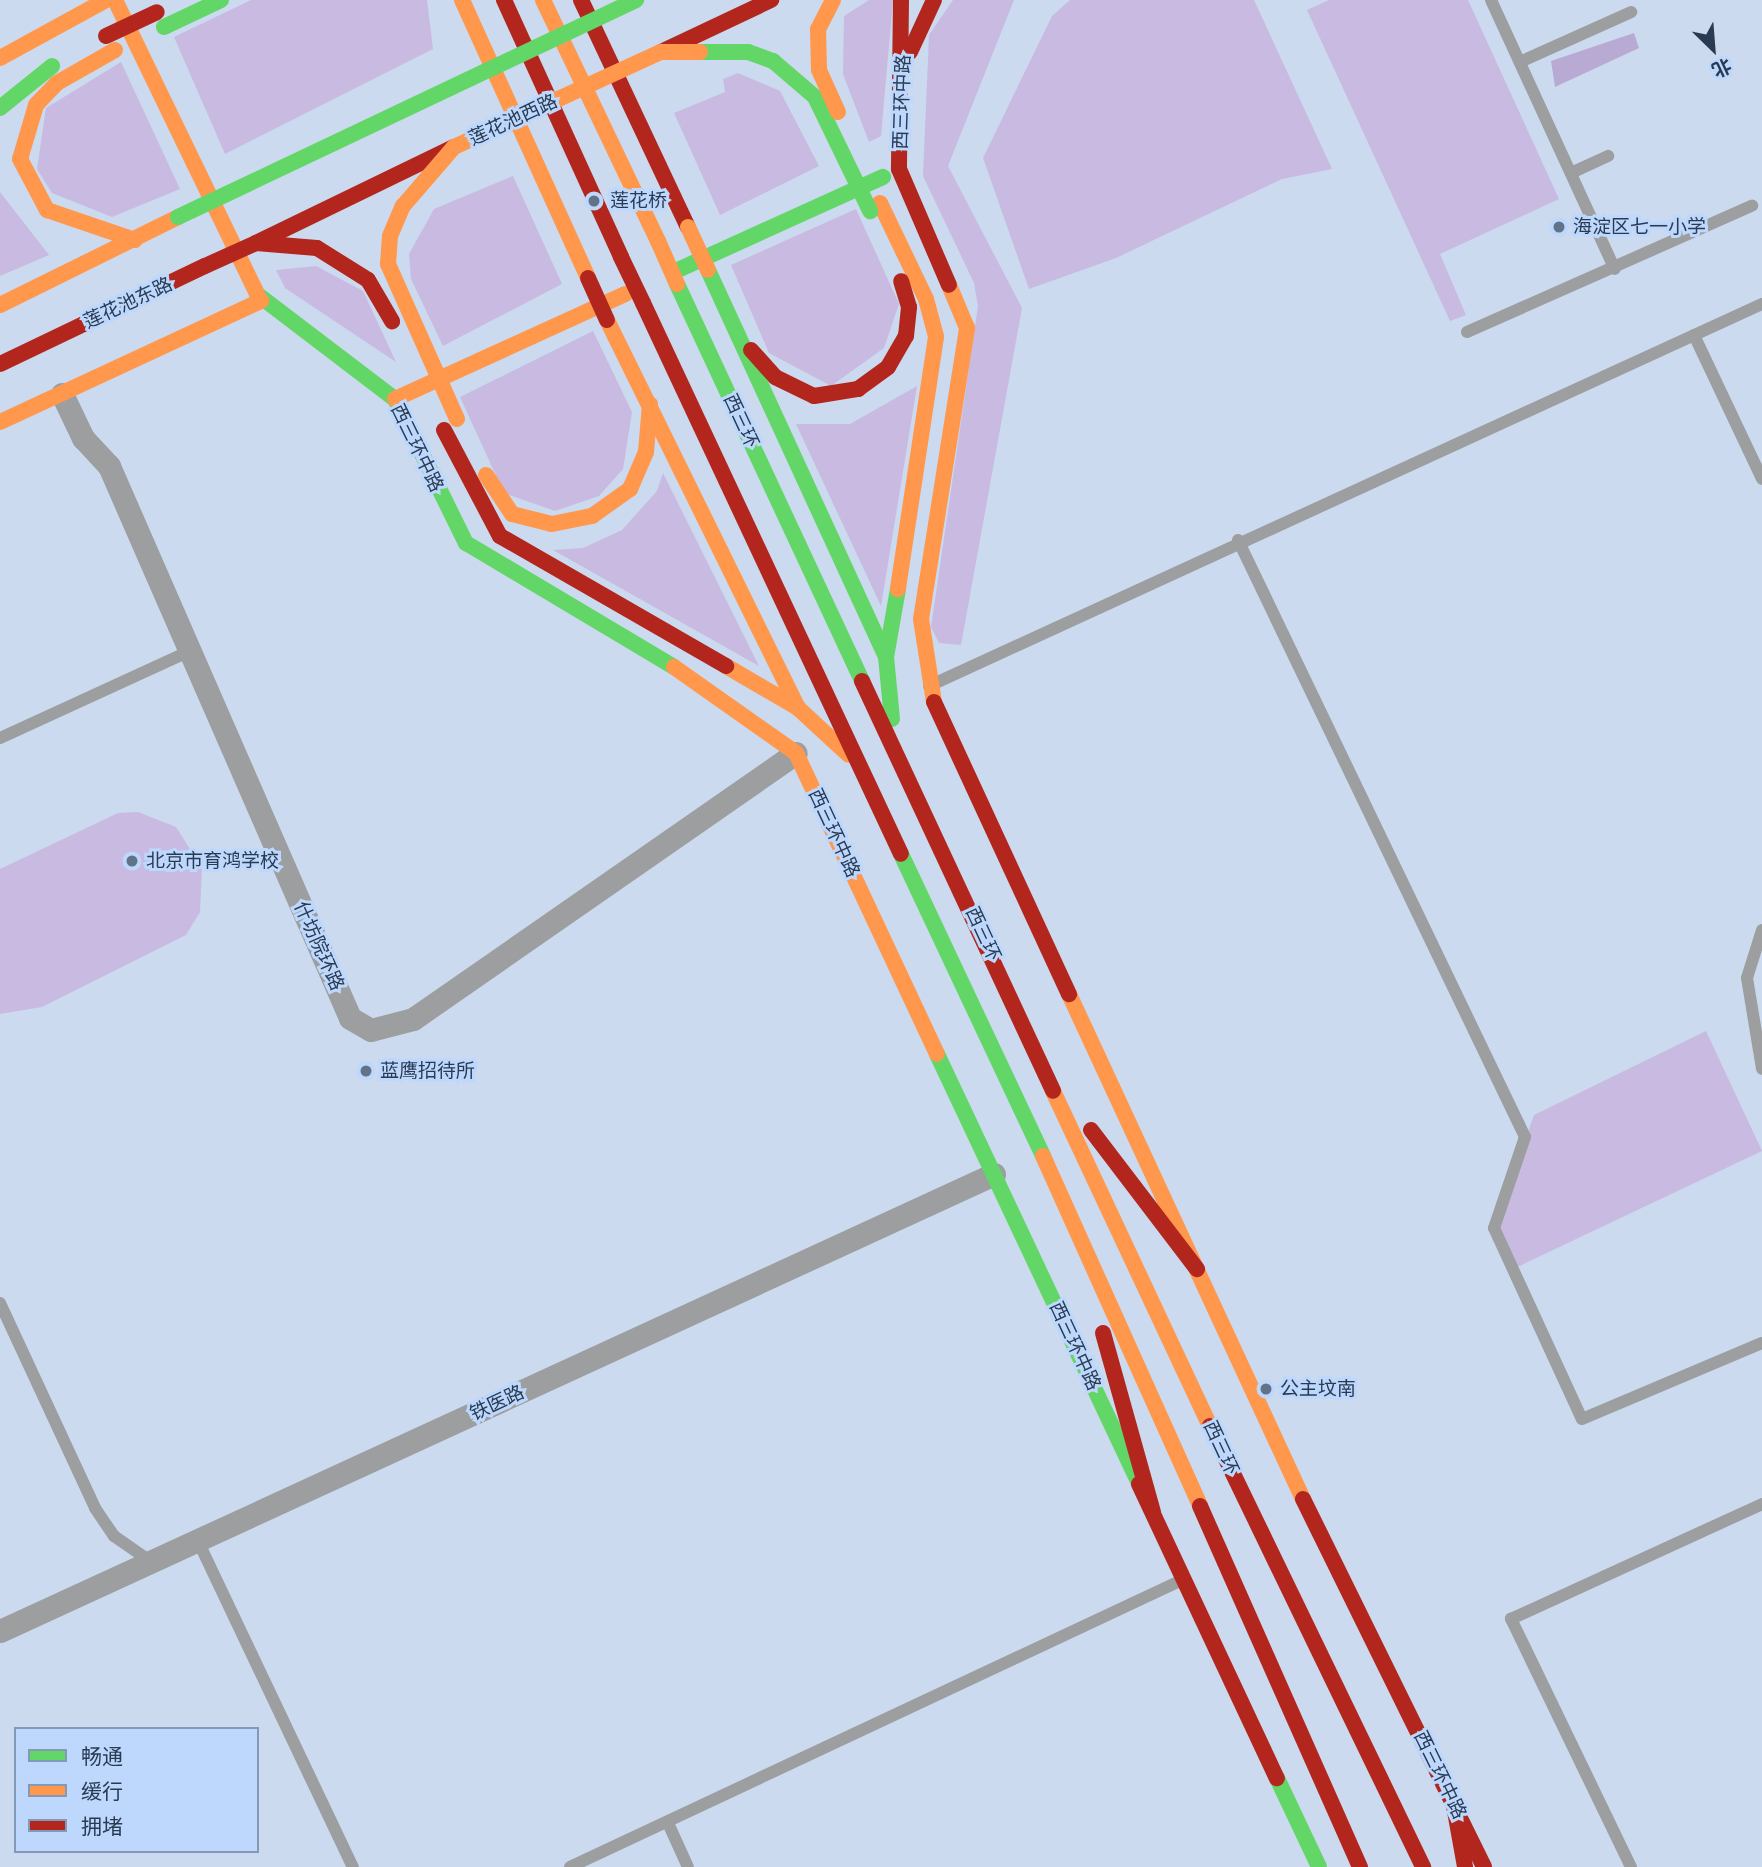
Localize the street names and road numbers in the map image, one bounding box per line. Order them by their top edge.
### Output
street label: 西三环中路 [889,54,915,150]
street label: 莲花池西路 [465,90,561,150]
street label: 莲花池东路 [80,273,176,333]
street label: 西三环 [719,390,763,452]
street label: 西三环中路 [386,400,448,496]
street label: 西三环中路 [804,785,864,881]
street label: 什坊院环路 [289,898,349,994]
street label: 西三环 [961,903,1005,965]
street label: 西三环中路 [1045,1298,1105,1394]
street label: 铁医路 [466,1381,528,1425]
street label: 西三环 [1199,1417,1243,1479]
street label: 西三环中路 [1409,1727,1471,1823]

